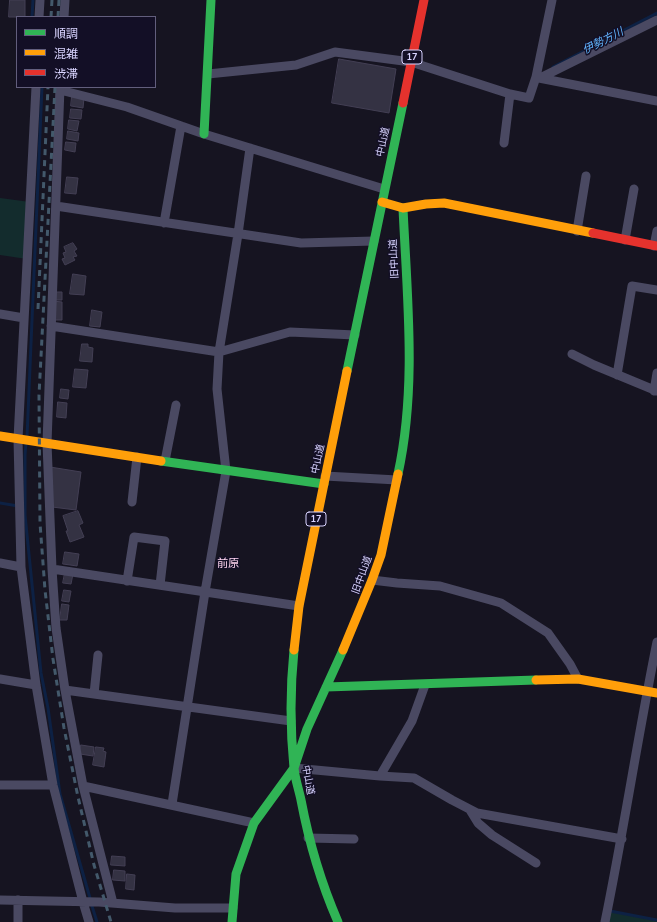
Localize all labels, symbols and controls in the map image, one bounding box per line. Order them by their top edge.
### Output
legend [16,16,156,88]
water label: 伊勢方川 [580,25,626,57]
text: 順調 [54,26,78,41]
text: 混雑 [54,46,78,61]
road number: 17 [402,50,422,64]
text: 渋滞 [54,66,78,81]
street label: 中山道 [374,126,392,158]
street label: 旧中山道 [387,239,401,279]
street label: 中山道 [309,443,327,475]
road number: 17 [306,512,326,526]
street label: 旧中山道 [350,554,374,596]
district label: 前原 [217,557,239,571]
street label: 中山道 [299,764,317,796]

